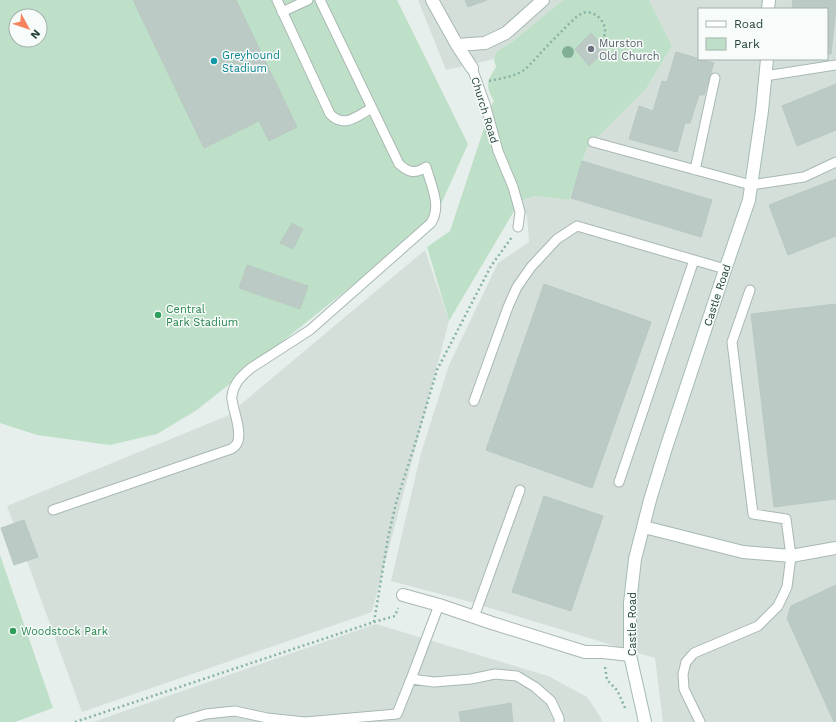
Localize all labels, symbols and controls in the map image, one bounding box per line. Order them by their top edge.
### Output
north arrow [8,8,48,48]
legend [698,8,828,60]
text: Road [734,17,763,31]
text: N [28,27,43,41]
place label: Murston Old Church [599,37,660,63]
text: Park [734,37,760,51]
marker: Murston Old Church [586,44,596,54]
place label: Greyhound Stadium [222,49,280,75]
marker: Greyhound Stadium [209,56,219,66]
street label: Church Road [468,75,501,145]
street label: Castle Road [701,262,734,328]
place label: Central Park Stadium [166,303,238,329]
marker: Central Park Stadium [153,310,163,320]
street label: Castle Road [626,592,639,656]
place label: Woodstock Park [21,625,108,638]
marker: Woodstock Park [8,626,18,636]

